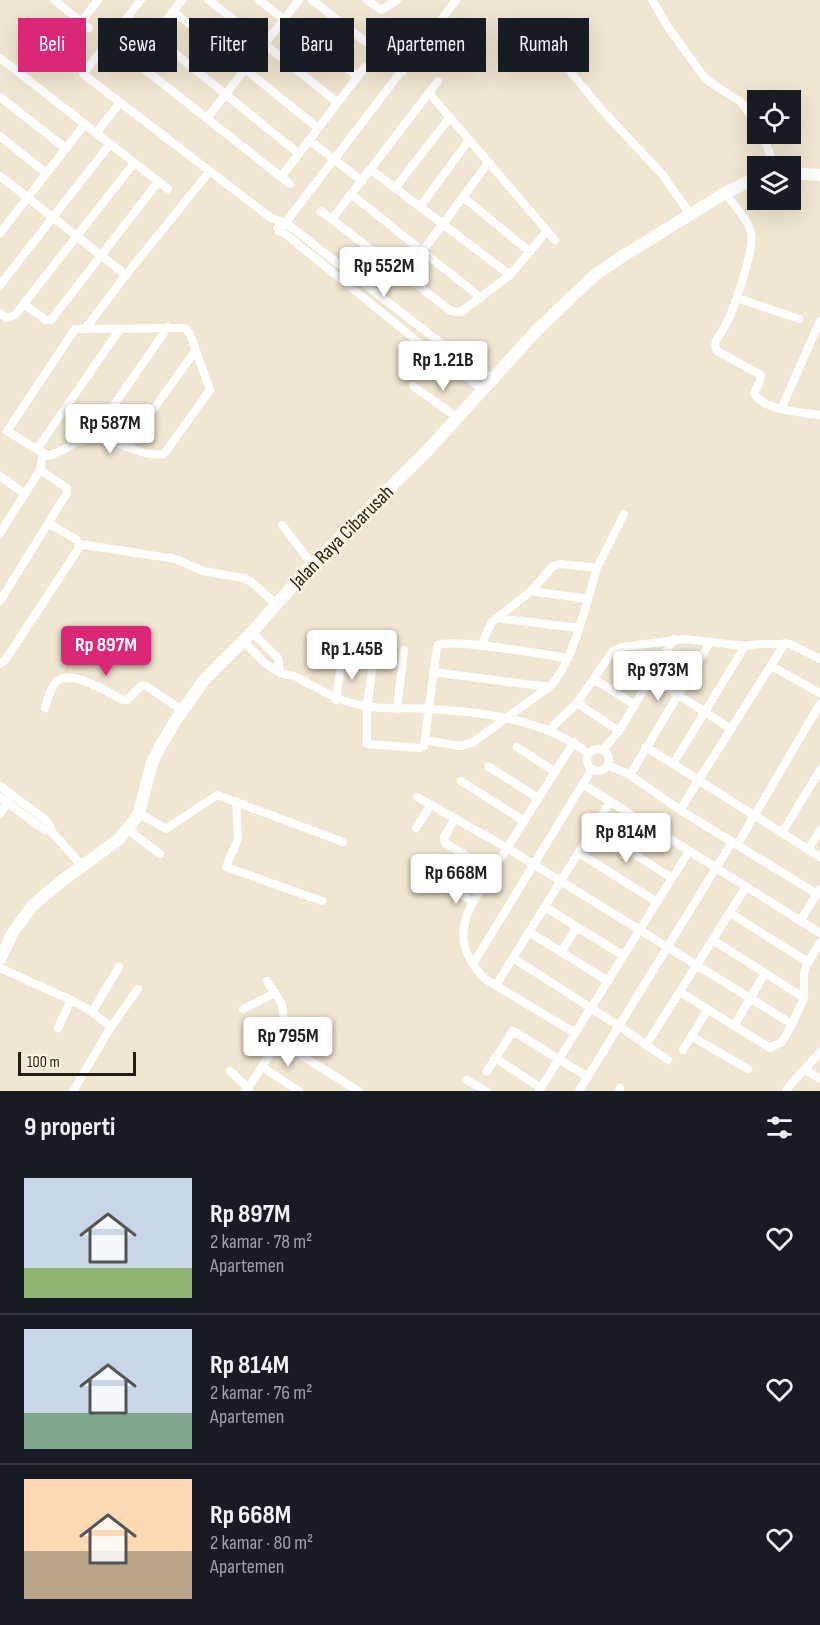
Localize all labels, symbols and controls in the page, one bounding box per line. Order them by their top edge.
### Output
chip: Beli [18,18,86,72]
chip: Sewa [98,18,177,72]
chip: Filter [189,18,268,72]
chip: Baru [280,18,354,72]
chip: Apartemen [366,18,486,72]
chip: Rumah [498,18,589,72]
map controls [747,90,801,210]
button: locate [747,90,801,144]
button: layers [747,156,801,210]
pin: Rp 552M [329,247,439,298]
text: Rp 552M [354,254,414,278]
pin: Rp 1.21B [381,341,505,392]
text: Rp 1.21B [412,348,474,372]
pin: Rp 587M [55,404,165,455]
text: Rp 587M [79,411,141,435]
street label: Jalan Raya Cibarusah [284,480,399,595]
pin: Rp 897M [51,626,161,677]
pin: Rp 1.45B [290,630,414,681]
text: Rp 897M [75,633,137,657]
text: Rp 1.45B [321,637,383,661]
pin: Rp 973M [603,651,713,702]
text: Rp 973M [627,658,689,682]
pin: Rp 814M [571,813,681,864]
text: Rp 814M [596,820,657,844]
pin: Rp 668M [401,854,511,905]
text: Rp 668M [425,861,487,885]
pin: Rp 795M [233,1017,343,1068]
text: Rp 795M [257,1024,319,1048]
scale bar [18,1049,136,1076]
text: 100 m [27,1053,60,1072]
icon: filters [763,1111,796,1144]
text: 9 properti [24,1112,115,1143]
text: Rp 897M [210,1199,290,1230]
icon: home [72,1202,144,1274]
icon: heart [763,1222,796,1255]
text: 2 kamar · 78 m² [210,1230,312,1254]
text: Apartemen [210,1254,284,1278]
text: Rp 814M [210,1350,289,1381]
icon: home [72,1353,144,1425]
icon: heart [763,1373,796,1406]
text: 2 kamar · 76 m² [210,1381,312,1405]
text: Apartemen [210,1405,284,1429]
text: Rp 668M [210,1500,291,1531]
icon: home [72,1503,144,1575]
icon: heart [763,1523,796,1556]
text: 2 kamar · 80 m² [210,1531,313,1555]
text: Apartemen [210,1555,284,1579]

